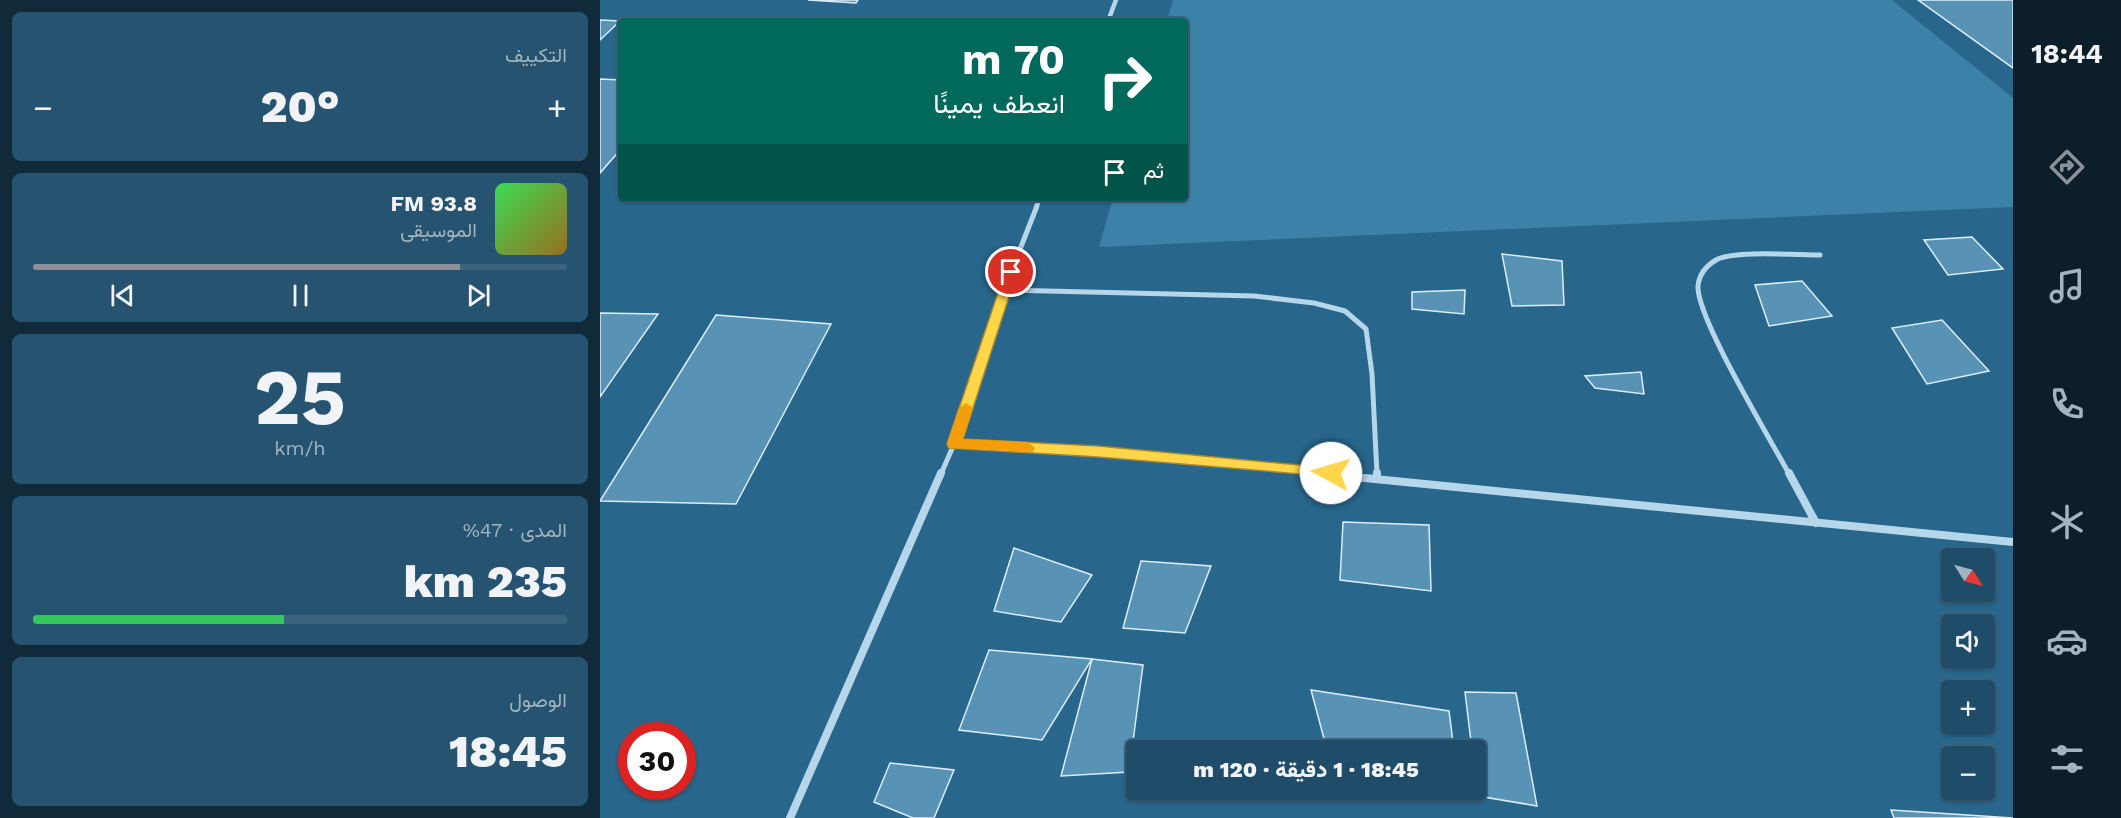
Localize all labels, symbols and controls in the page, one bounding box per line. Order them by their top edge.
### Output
text: 70 m [962,35,1065,84]
text: 18:44 [2031,38,2103,70]
icon: right [1086,42,1164,120]
text: التكييف [505,43,567,67]
text: 20° [260,80,340,133]
text: − [33,88,53,127]
text: + [547,88,567,127]
text: انعطف يمينًا [933,88,1065,120]
icon: directions [2046,146,2088,188]
icon: arrive [1098,156,1131,189]
text: ثم [1143,158,1164,183]
text: 93.8 FM [391,191,477,216]
text: الموسيقى [400,218,477,242]
pin [985,246,1036,297]
icon: arrive [994,255,1027,288]
icon: music [2046,265,2088,307]
icon: previous [106,279,139,312]
icon: pause [284,279,317,312]
icon: next [462,279,495,312]
text: 25 [254,351,346,443]
icon: phone [2046,383,2088,425]
text: km/h [274,436,326,460]
position arrow [1299,441,1363,505]
icon: climate [2046,501,2088,543]
text: المدى · 47% [463,518,567,542]
north arrow [1941,548,1995,602]
map controls [1941,548,1995,800]
text: 235 km [404,555,567,608]
button: sound [1941,614,1995,668]
icon: car [2046,620,2088,662]
button: + [1941,680,1995,734]
text: الوصول [509,688,567,712]
speed limit sign: 30 [618,722,696,800]
text: 18:45 [449,725,567,778]
icon: filters [2046,738,2088,780]
button: − [1941,746,1995,800]
text: 18:45 · 1 دقيقة · 120 m [1193,757,1419,782]

